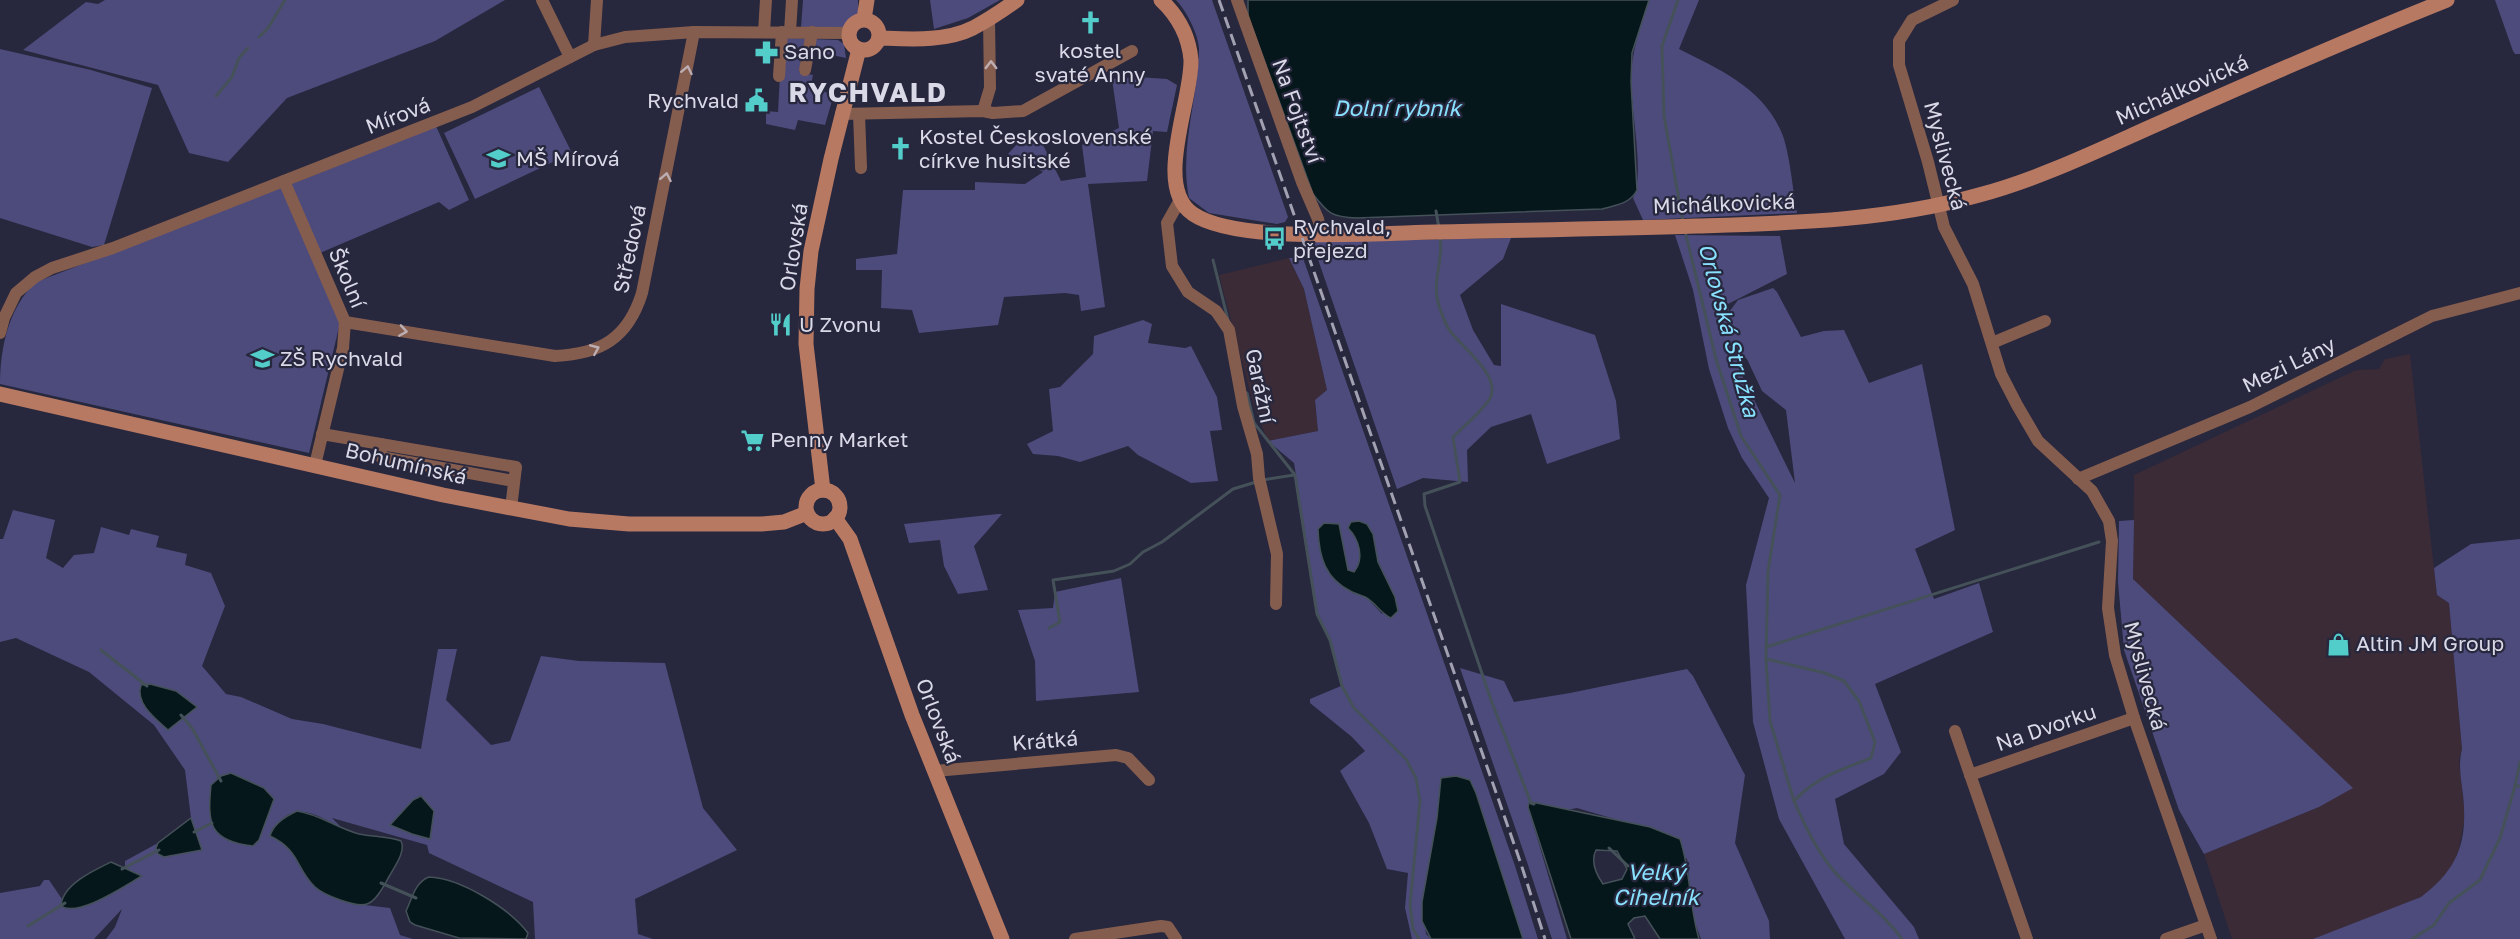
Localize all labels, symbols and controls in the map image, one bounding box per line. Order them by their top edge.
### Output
church icon: kostel svaté Anny [1077,10,1103,36]
place label: kostel svaté Anny [1035,37,1146,87]
place label: Sano [784,38,835,64]
pharmacy icon: Sano [753,39,779,65]
street label: Michálkovická [2111,48,2252,130]
street label: Na Fojtství [1267,55,1329,168]
one-way arrow [985,61,997,70]
one-way arrow [680,65,693,75]
district label: RYCHVALD [788,76,948,108]
place label: Rychvald [647,87,739,113]
public building icon: Rychvald [744,88,770,114]
street label: Mírová [362,91,434,139]
water label: Dolní rybník [1333,94,1464,121]
street label: Myslivecká [1919,98,1973,213]
place label: Kostel Československé církve husitské [919,123,1152,173]
church icon: Kostel Československé církve husitské [888,136,914,162]
place label: MŠ Mírová [516,145,620,171]
school or university icon: MŠ Mírová [485,146,511,172]
one-way arrow [658,172,671,182]
street label: Michálkovická [1652,188,1796,218]
street label: Orlovská [773,201,813,293]
street label: Středová [607,202,651,295]
place label: Rychvald, přejezd [1293,213,1391,263]
bus stop icon: Rychvald, přejezd [1262,226,1288,252]
water label: Orlovská Stružka [1693,240,1766,421]
street label: Školní [324,244,373,313]
place label: U Zvonu [799,311,881,337]
restaurant icon: U Zvonu [768,312,794,338]
one-way arrow [399,325,408,337]
street label: Mezi Lány [2238,330,2339,398]
one-way arrow [589,344,600,356]
place label: ZŠ Rychvald [280,345,403,371]
school or university icon: ZŠ Rychvald [249,346,275,372]
street label: Garážní [1240,346,1282,427]
place label: Penny Market [770,426,908,452]
supermarket icon: Penny Market [739,427,765,453]
street label: Bohumínská [343,436,470,490]
street label: Myslivecká [2119,618,2173,733]
place label: Altin JM Group [2356,630,2504,656]
shop icon: Altin JM Group [2325,631,2351,657]
street label: Orlovská [911,675,967,767]
street label: Na Dvorku [1992,698,2099,756]
street label: Krátká [1011,724,1079,756]
water label: Velký Cihelník [1613,858,1702,910]

